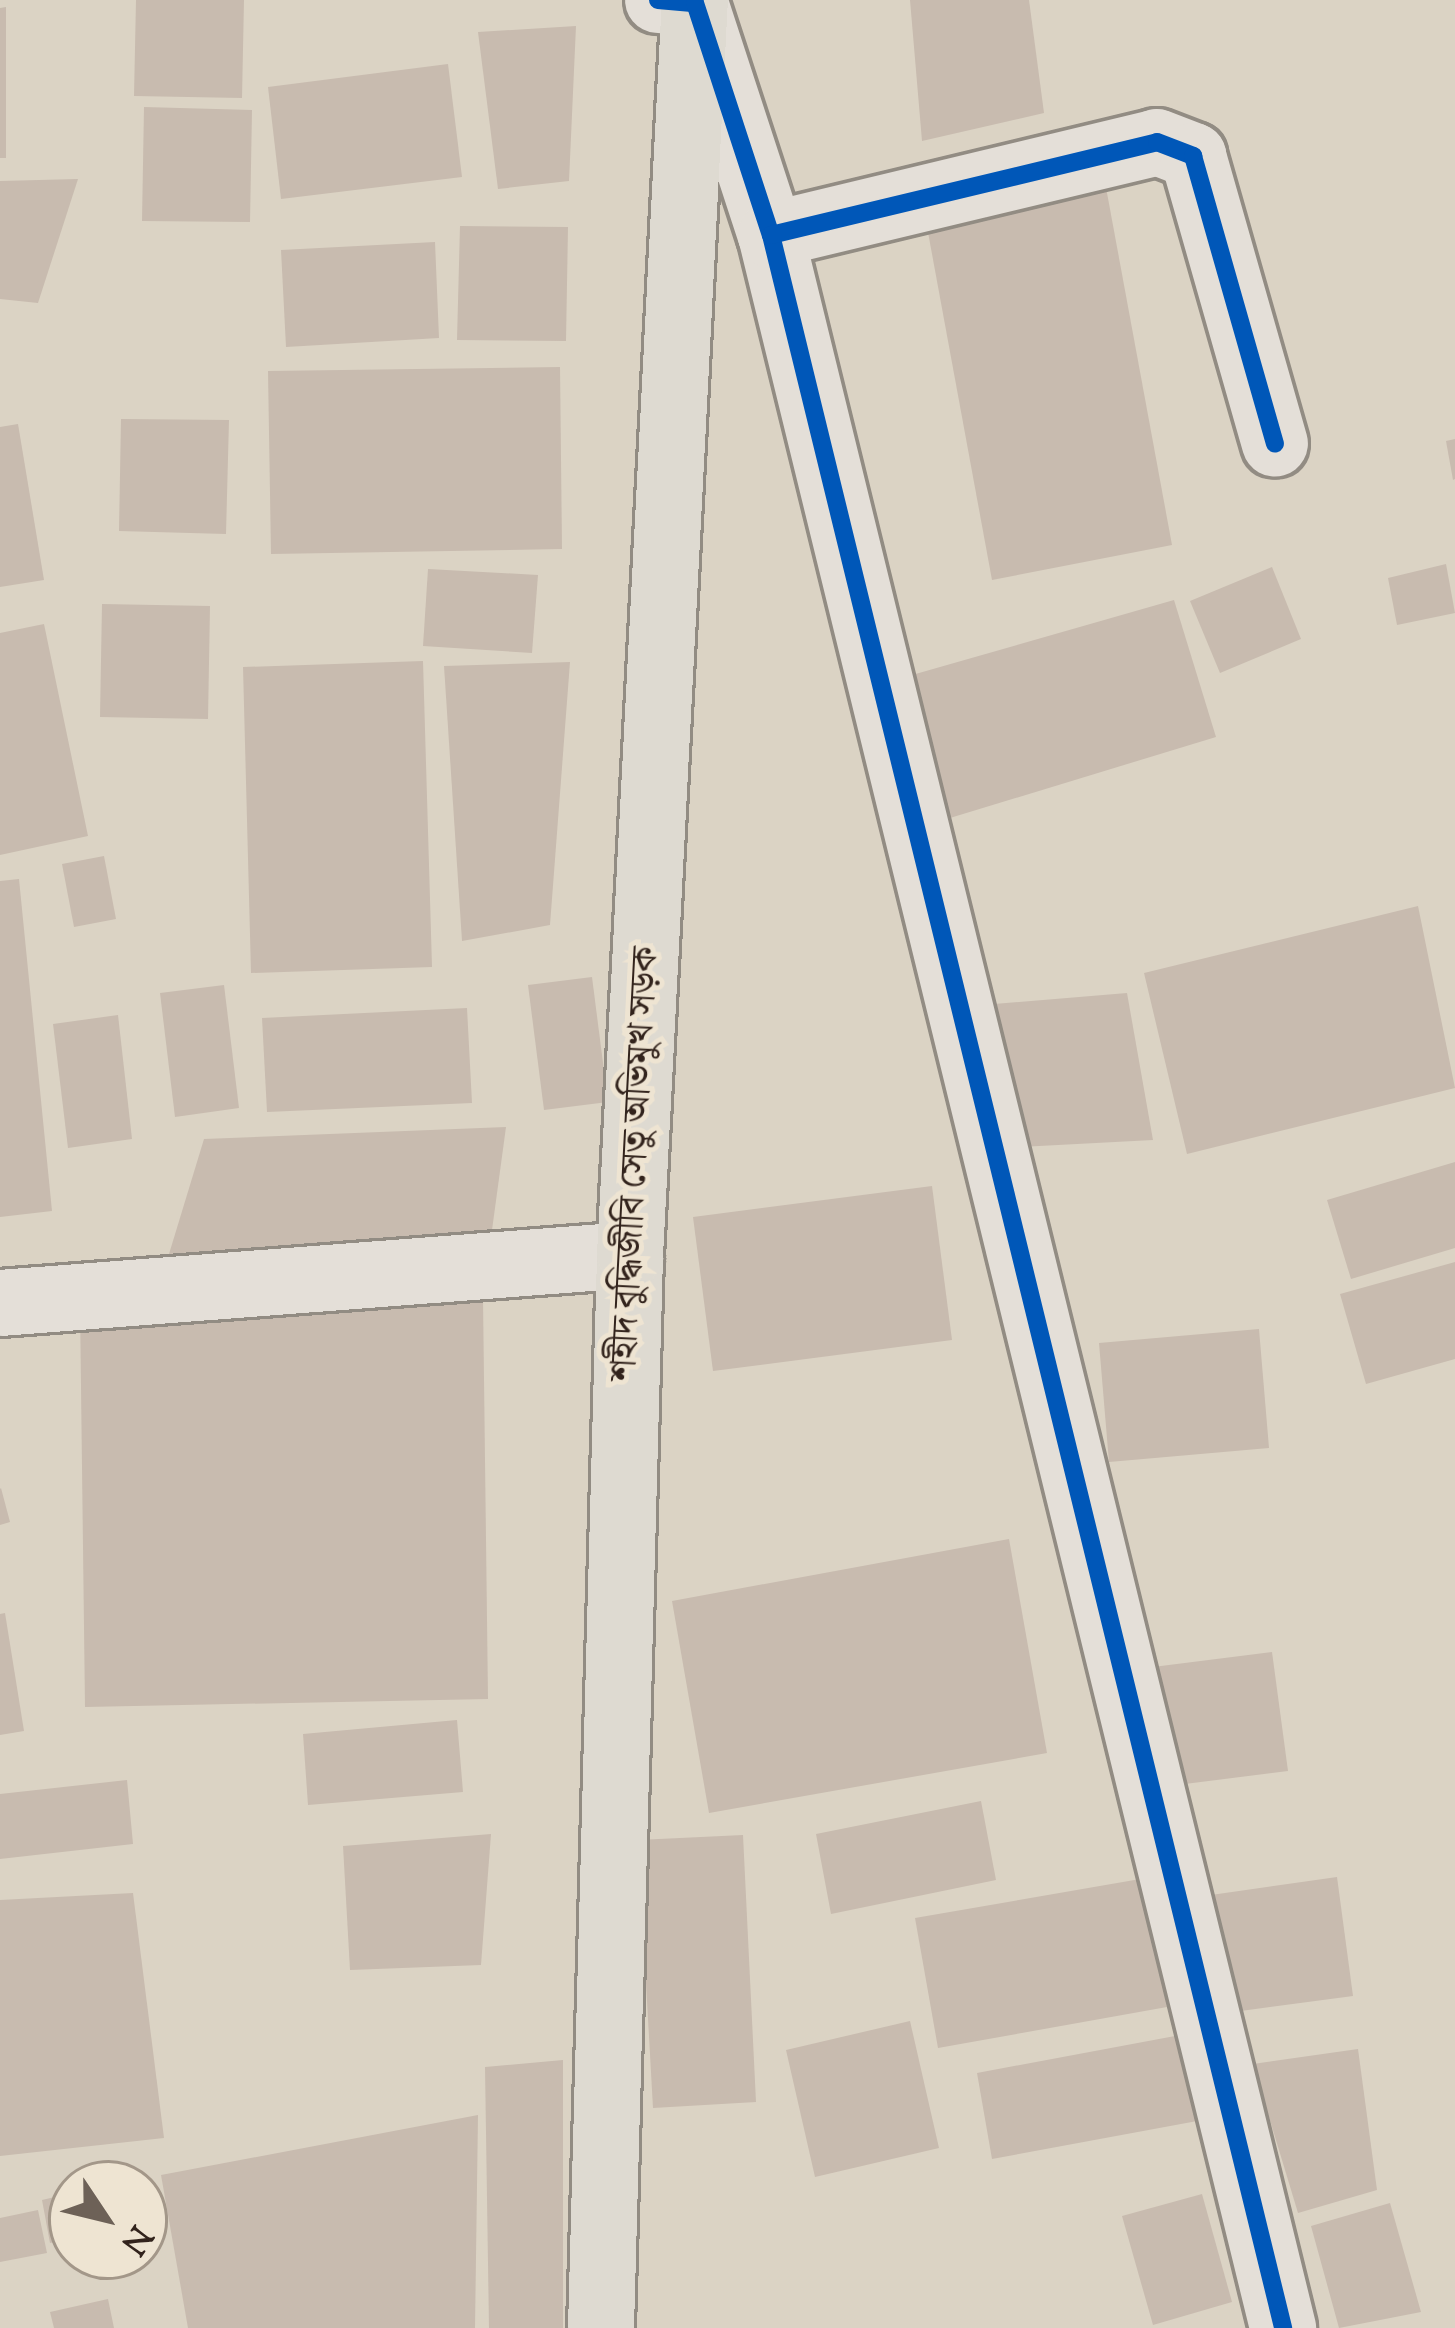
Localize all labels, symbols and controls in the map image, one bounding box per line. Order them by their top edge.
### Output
street label: শহীদ বুদ্ধিজীবি সেতু অভিমুখ সড়ক [604,946,670,1382]
north arrow [48,2160,168,2280]
text: N [108,2214,162,2263]

